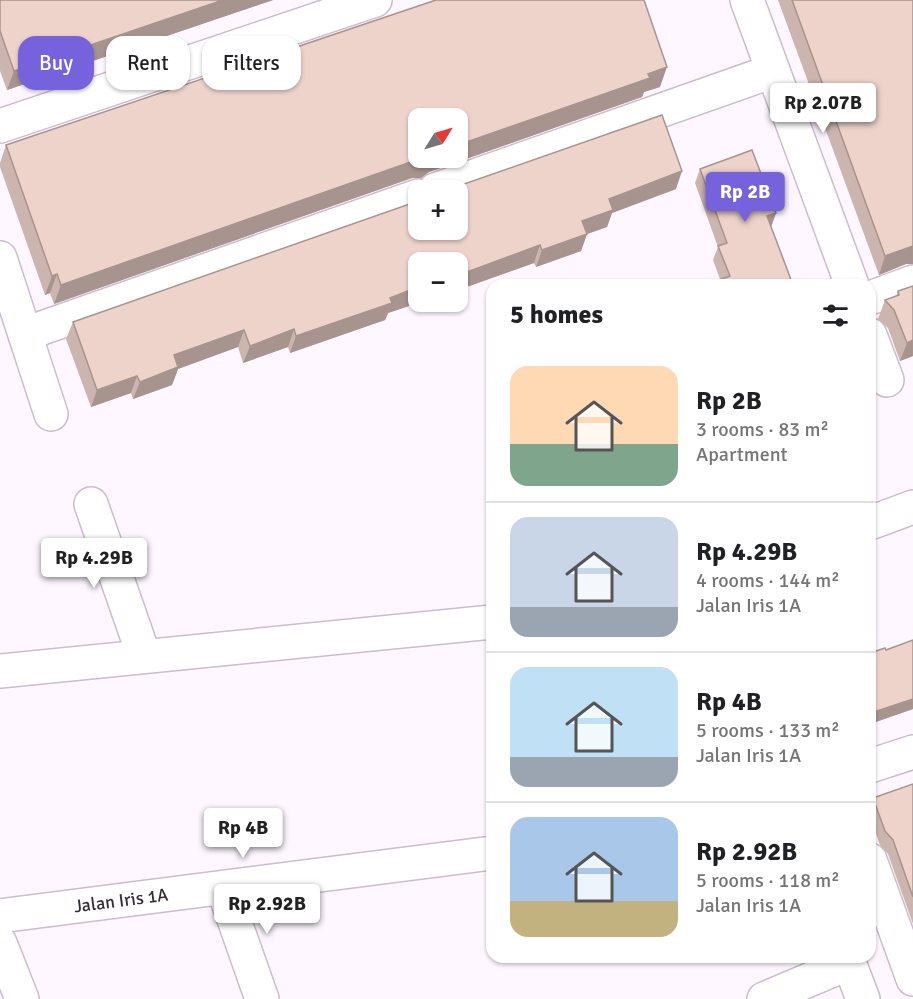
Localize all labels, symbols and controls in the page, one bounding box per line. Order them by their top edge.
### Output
chip: Buy [18,36,94,90]
chip: Rent [106,36,190,90]
chip: Filters [202,36,301,90]
pin: Rp 2.07B [761,83,885,134]
text: Rp 2.07B [784,90,862,115]
north arrow [408,108,468,168]
map controls [408,108,468,312]
pin: Rp 2B [703,172,787,223]
text: Rp 2B [720,179,770,204]
button: + [408,180,468,240]
button: − [408,252,468,312]
text: 5 homes [510,299,603,331]
icon: filters [819,299,852,332]
text: Rp 2B [696,385,762,417]
icon: home [558,390,630,462]
text: 3 rooms · 83 m² [696,417,829,442]
text: Apartment [696,442,788,467]
text: Rp 4.29B [696,536,797,568]
pin: Rp 4.29B [32,538,156,589]
icon: home [558,541,630,613]
text: Rp 4.29B [55,545,133,570]
text: 4 rooms · 144 m² [696,568,840,593]
text: Jalan Iris 1A [696,593,801,618]
text: Rp 4B [696,686,762,718]
icon: home [558,691,630,763]
text: 5 rooms · 133 m² [696,718,840,743]
text: Jalan Iris 1A [696,743,801,768]
pin: Rp 4B [201,808,285,859]
text: Rp 4B [218,815,268,840]
text: Rp 2.92B [696,836,797,868]
icon: home [558,841,630,913]
text: 5 rooms · 118 m² [696,868,840,893]
street label: Jalan Iris 1A [73,884,169,917]
pin: Rp 2.92B [205,884,329,935]
text: Rp 2.92B [228,891,306,916]
text: Jalan Iris 1A [696,893,801,918]

